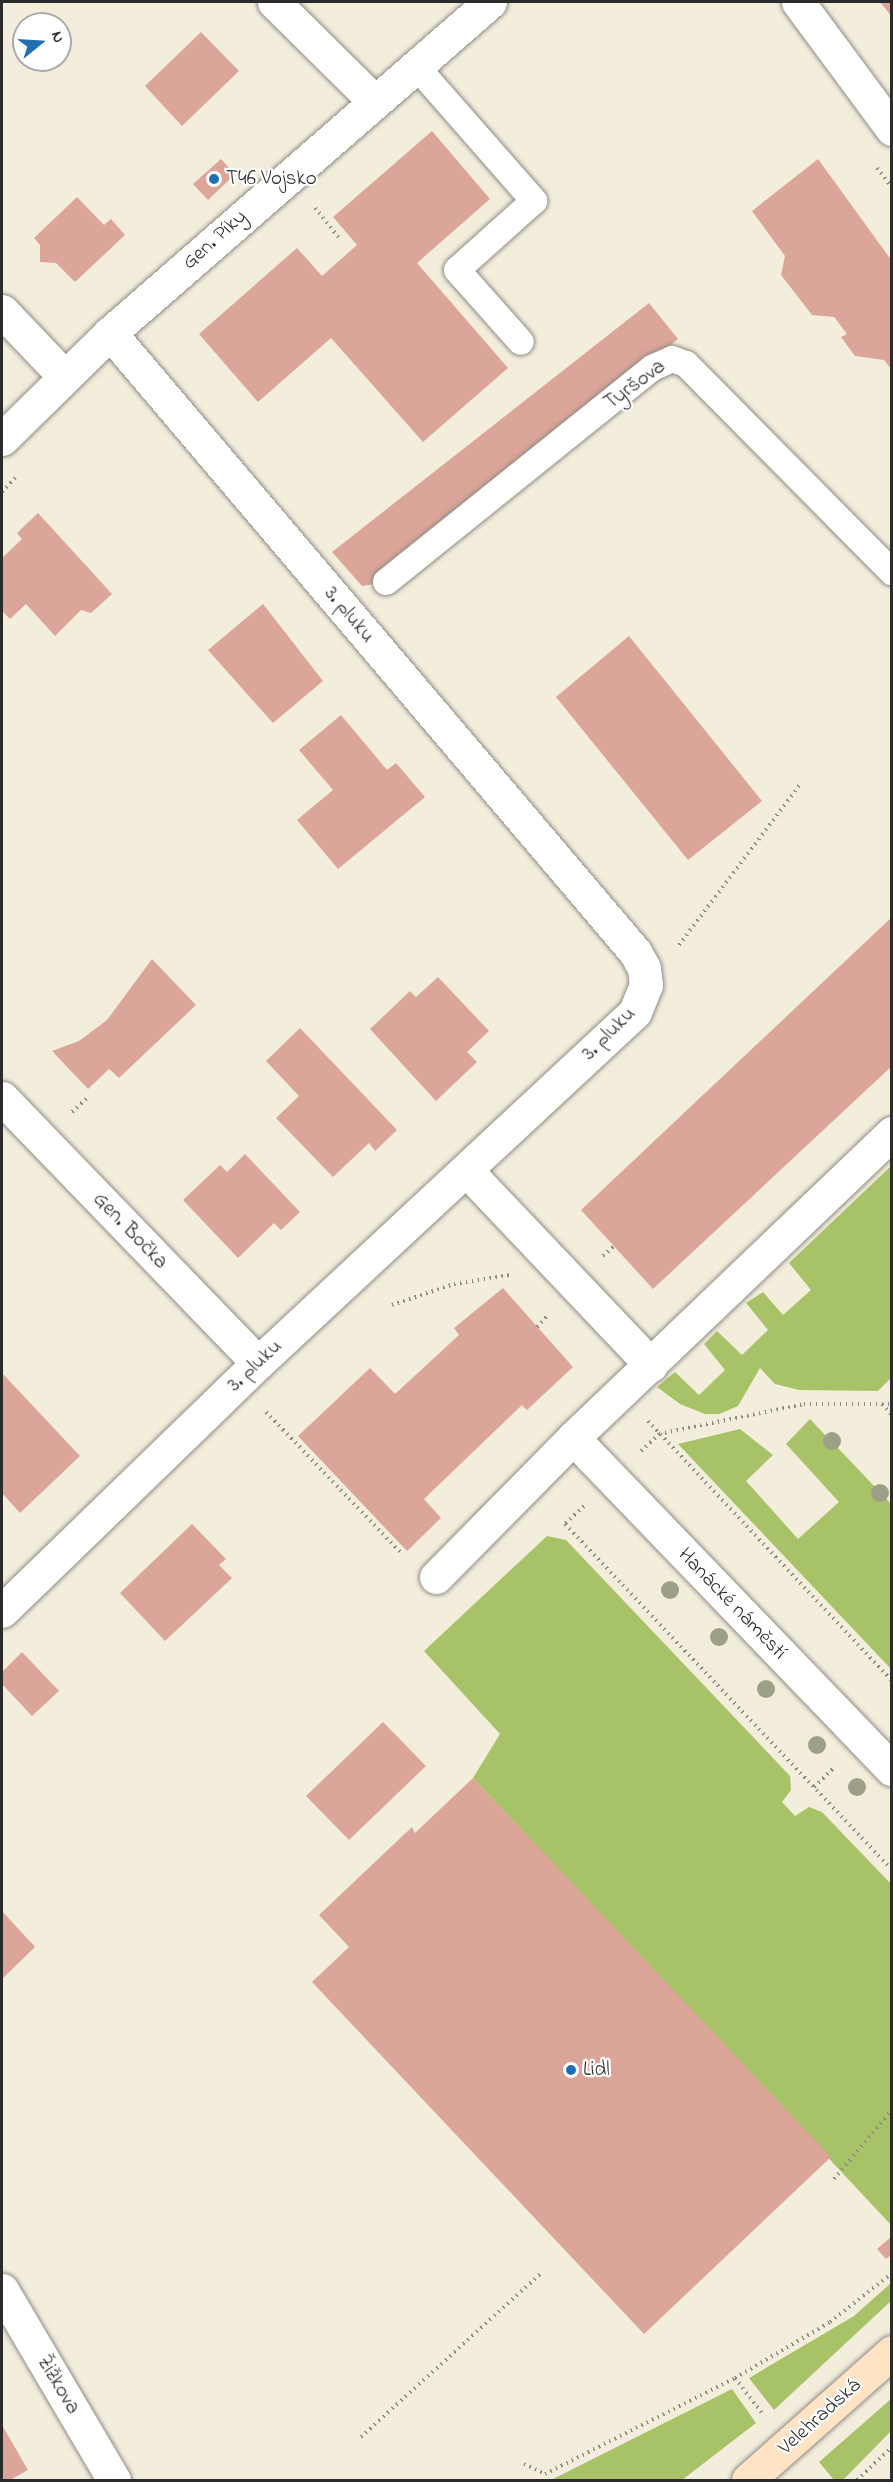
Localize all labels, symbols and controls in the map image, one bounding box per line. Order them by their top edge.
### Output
north arrow [12,12,72,72]
text: N [44,28,70,46]
place label: T46 Vojsko [226,166,317,192]
marker: T46 Vojsko [207,172,221,186]
street label: Gen. Píky [178,205,252,275]
street label: Tyršova [599,354,671,416]
street label: 3. pluku [318,582,380,648]
street label: 3. pluku [577,1002,641,1066]
street label: Gen. Bočka [87,1187,173,1275]
street label: 3. pluku [222,1334,288,1398]
street label: Hanácké náměstí [672,1543,792,1665]
place label: Lidl [583,2057,610,2083]
marker: Lidl [564,2063,578,2077]
street label: Žižkova [31,2351,85,2419]
street label: Velehradská [774,2373,866,2461]

